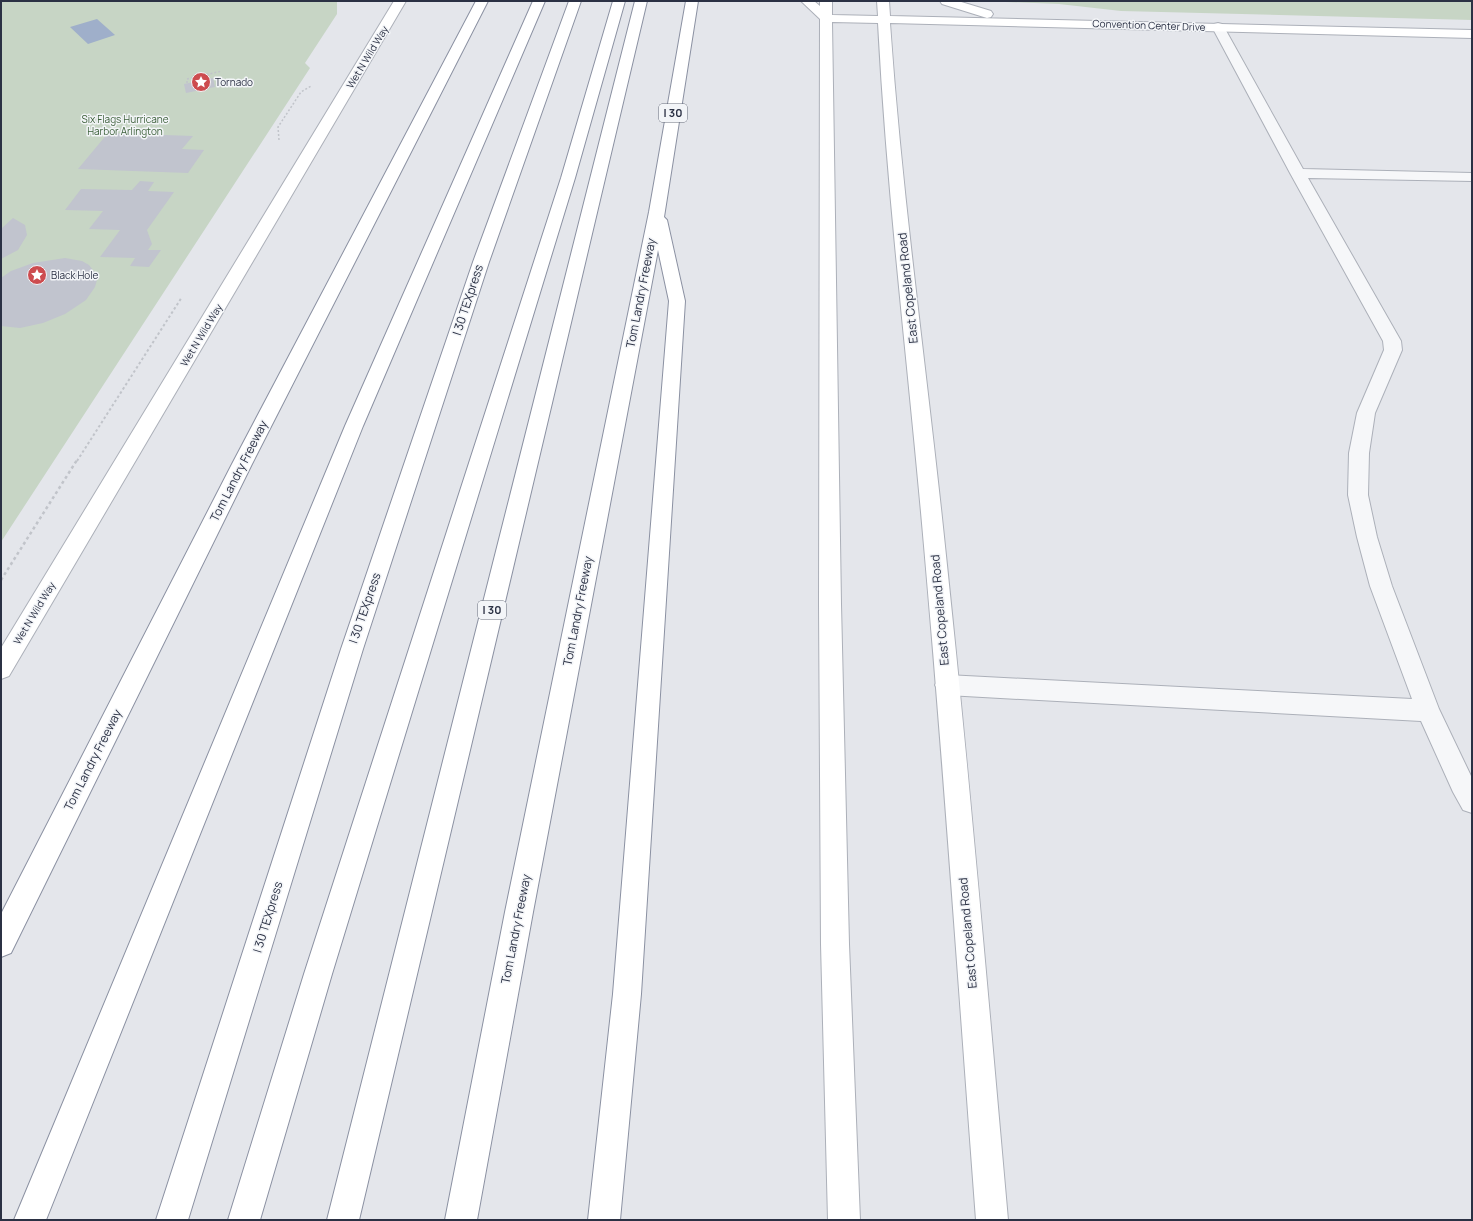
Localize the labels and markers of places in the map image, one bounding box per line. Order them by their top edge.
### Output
place icon: Tornado [190,71,212,93]
place label: Tornado [215,75,253,89]
place icon: Black Hole [26,264,48,286]
place label: Black Hole [51,268,99,282]

